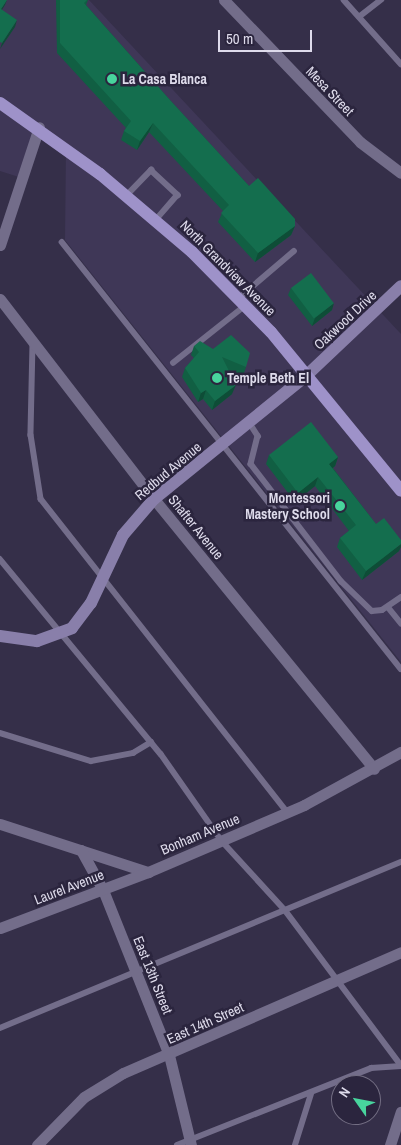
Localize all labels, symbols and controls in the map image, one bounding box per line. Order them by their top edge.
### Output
scale bar [221,20,315,52]
text: 50 m [226,28,253,49]
street label: Mesa Street [302,63,358,119]
place label: La Casa Blanca [122,71,207,87]
marker: La Casa Blanca [106,73,118,85]
street label: North Grandview Avenue [177,217,279,319]
street label: Oakwood Drive [310,287,380,353]
place label: Temple Beth El [227,370,309,386]
marker: Temple Beth El [211,372,223,384]
street label: Redbud Avenue [131,438,205,504]
place label: Montessori Mastery School [245,490,330,522]
street label: Shafter Avenue [165,491,227,563]
marker: Montessori Mastery School [334,500,346,512]
street label: Bonham Avenue [158,810,242,858]
street label: Laurel Avenue [32,866,106,908]
street label: East 13th Street [130,934,176,1016]
street label: East 14th Street [164,999,246,1047]
north arrow [331,1075,381,1125]
text: N [334,1084,354,1101]

